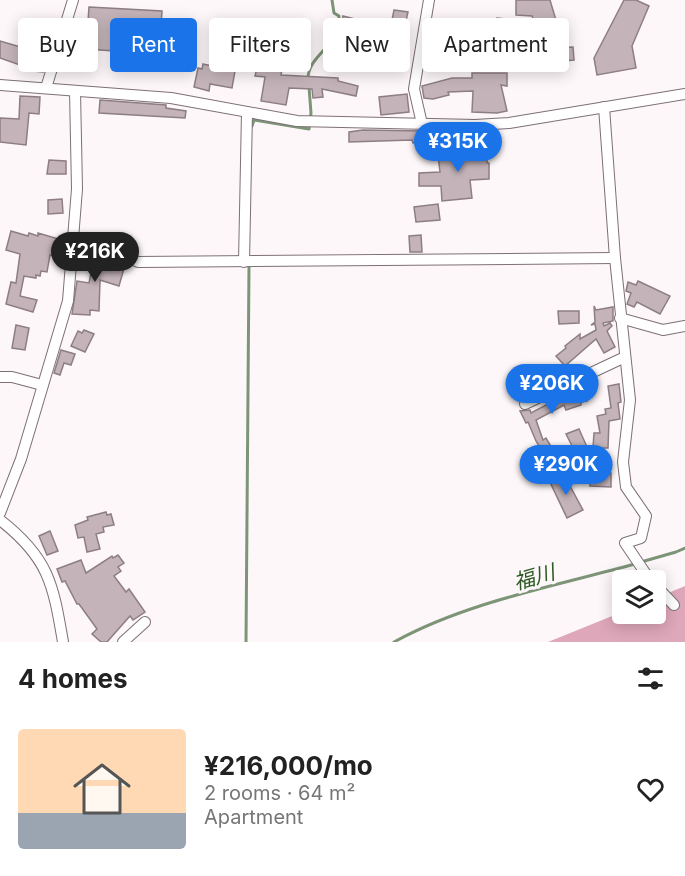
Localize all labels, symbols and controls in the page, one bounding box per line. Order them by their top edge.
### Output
chip: Buy [18,18,98,72]
chip: Rent [110,18,197,72]
chip: Filters [209,18,311,72]
chip: New [323,18,410,72]
chip: Apartment [422,18,569,72]
pin: ¥315K [416,122,500,173]
text: ¥315K [428,129,488,153]
pin: ¥216K [53,232,137,283]
text: ¥216K [65,239,125,263]
pin: ¥206K [510,364,594,415]
text: ¥206K [520,371,584,395]
pin: ¥290K [524,445,608,496]
text: ¥290K [534,452,598,476]
water label: 福川 [510,559,560,595]
map controls [612,570,666,624]
button: layers [612,570,666,624]
icon: filters [634,662,667,695]
text: 4 homes [18,663,128,694]
text: ¥216,000/mo [204,750,373,781]
icon: home [66,753,138,825]
icon: heart [634,773,667,806]
text: 2 rooms · 64 m² [204,781,355,805]
text: Apartment [204,805,303,829]

